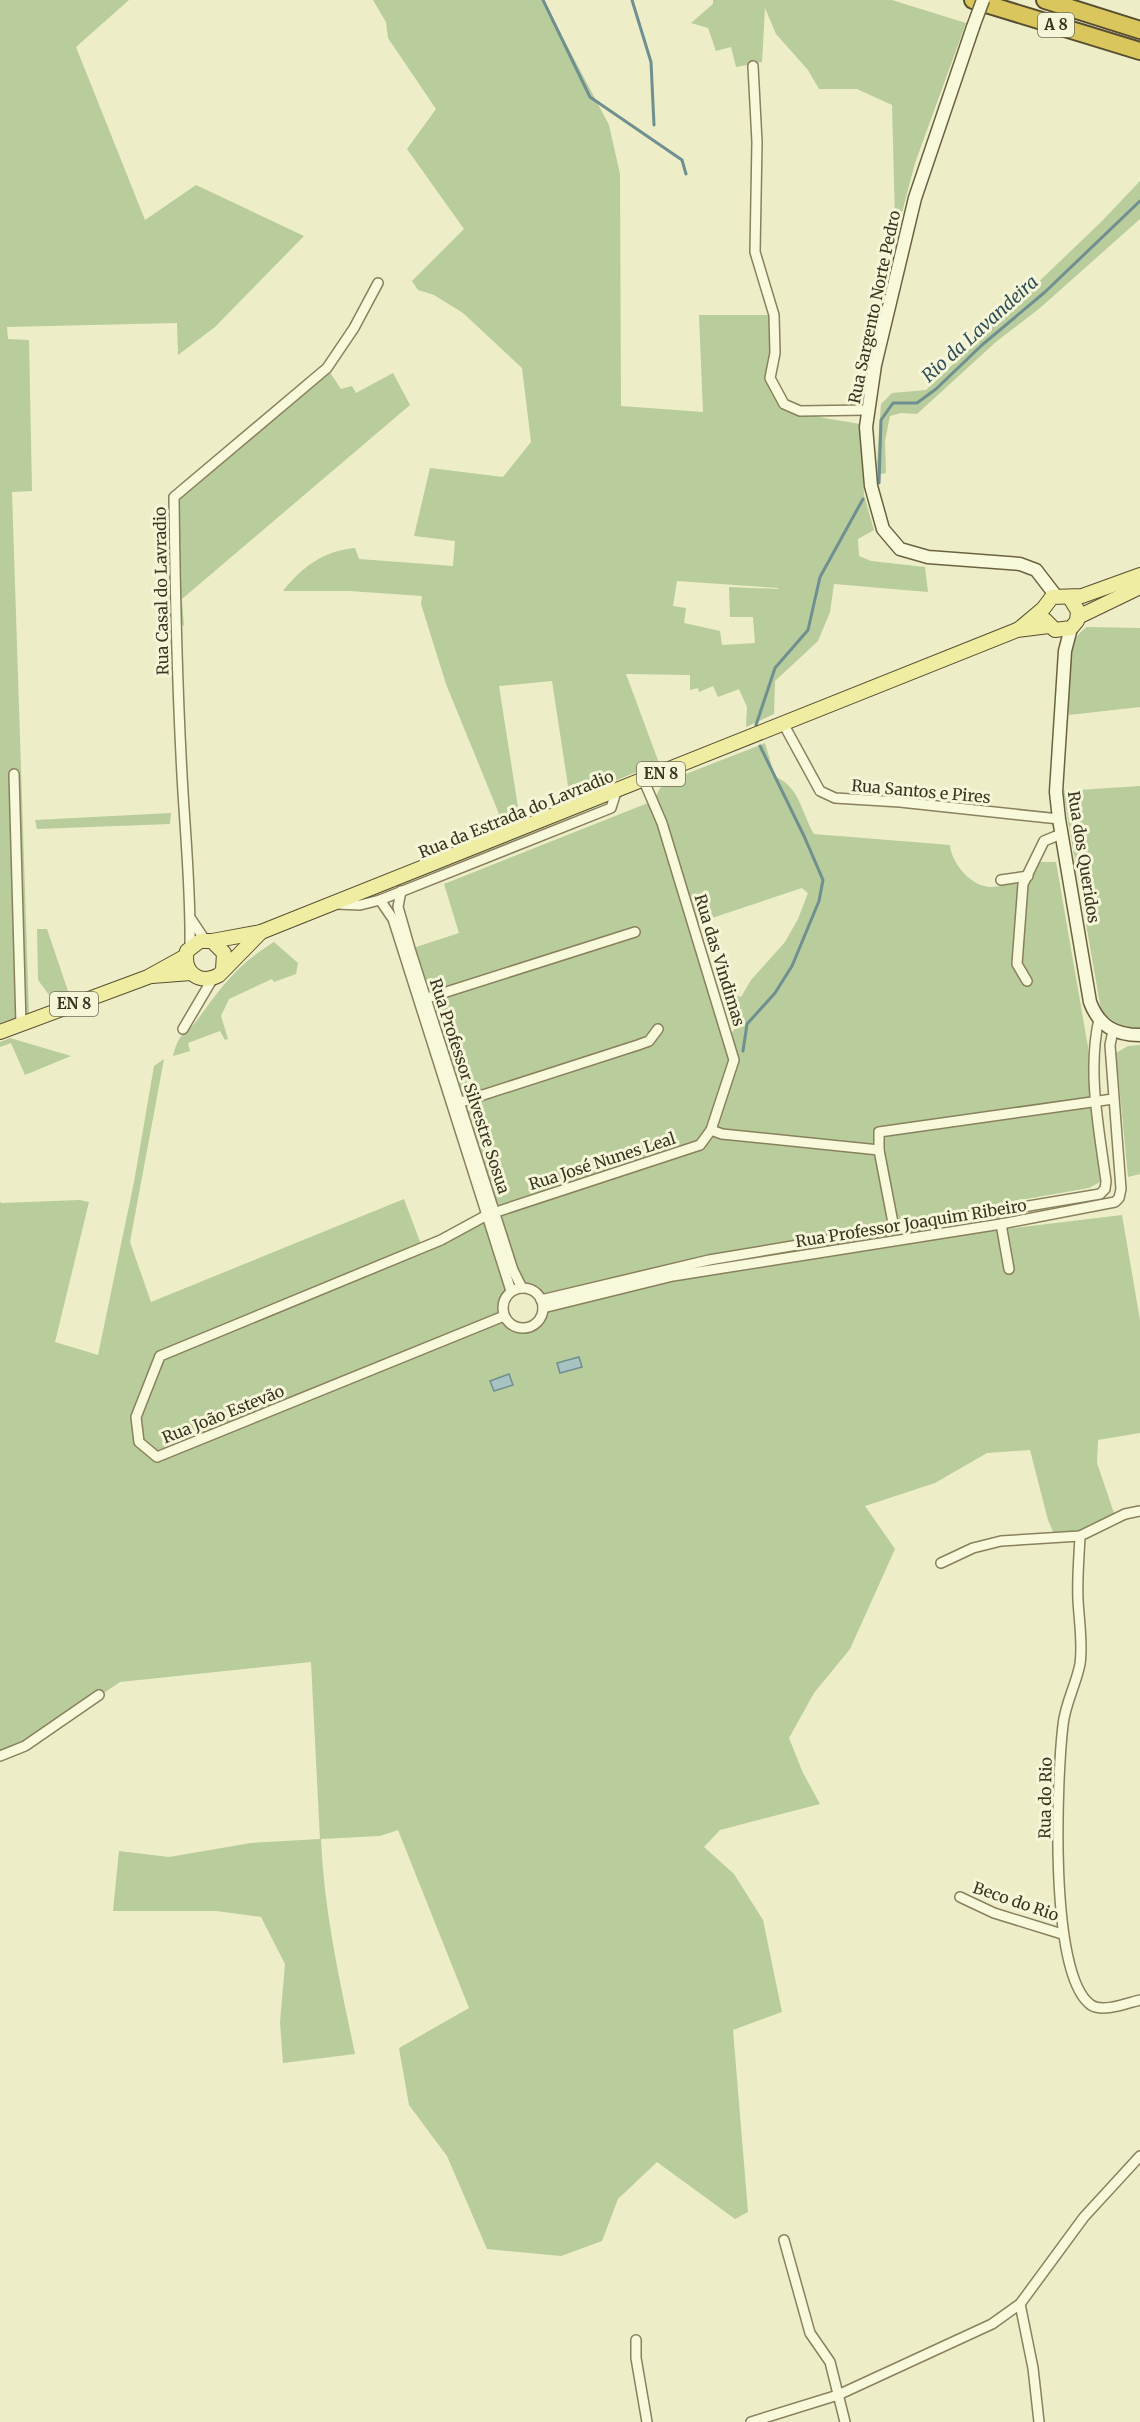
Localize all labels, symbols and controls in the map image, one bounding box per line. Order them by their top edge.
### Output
road number: A 8 [1038,13,1074,37]
street label: Rua Sargento Norte Pedro [844,209,904,405]
water label: Rio da Lavandeira [917,270,1043,387]
street label: Rua Casal do Lavradio [150,507,172,675]
road number: EN 8 [637,762,685,786]
street label: Rua da Estrada do Lavradio [416,766,616,862]
street label: Rua Santos e Pires [851,775,992,807]
street label: Rua dos Queridos [1064,790,1104,925]
street label: Rua das Vindimas [690,892,750,1029]
street label: Rua Professor Silvestre Sosua [426,976,514,1196]
road number: EN 8 [50,992,98,1016]
street label: Rua José Nunes Leal [526,1128,678,1194]
street label: Rua Professor Joaquim Ribeiro [794,1195,1028,1251]
street label: Rua João Estevão [159,1380,287,1448]
street label: Rua do Rio [1034,1757,1056,1839]
street label: Beco do Rio [971,1877,1061,1925]

